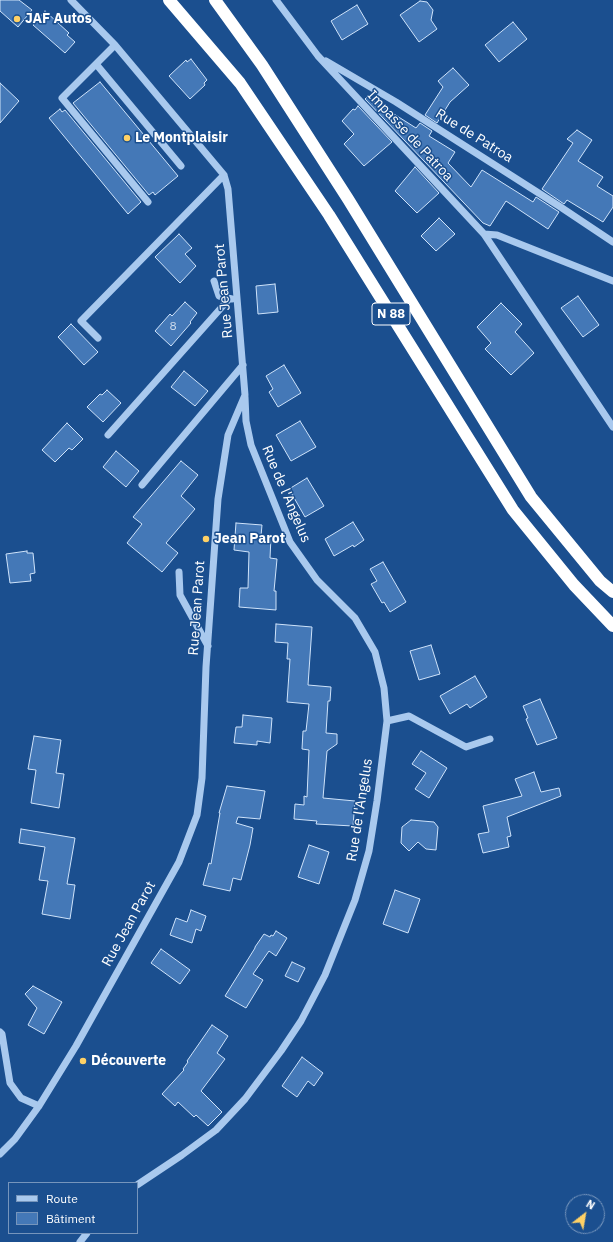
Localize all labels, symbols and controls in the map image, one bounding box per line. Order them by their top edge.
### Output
place label: JAF Autos [25,11,92,27]
marker: JAF Autos [12,14,22,24]
street label: Impasse de Patroa [364,87,456,185]
street label: Rue de Patroa [432,106,516,166]
place label: Le Montplaisir [135,130,228,146]
marker: Le Montplaisir [122,133,132,143]
street label: Rue Jean Parot [211,243,237,339]
road number: N 88 [372,303,410,325]
house number: 8 [169,320,177,334]
street label: Rue de l'Angelus [258,443,314,545]
place label: Jean Parot [214,531,285,547]
marker: Jean Parot [201,534,211,544]
street label: Rue Jean Parot [185,560,209,656]
street label: Rue de l'Angelus [344,757,376,863]
street label: Rue Jean Parot [99,878,159,970]
place label: Découverte [91,1053,166,1069]
marker: Découverte [78,1056,88,1066]
legend [8,1182,138,1234]
text: Route [46,1191,78,1206]
north arrow [565,1194,605,1234]
text: N [584,1197,598,1213]
text: Bâtiment [46,1211,96,1226]

